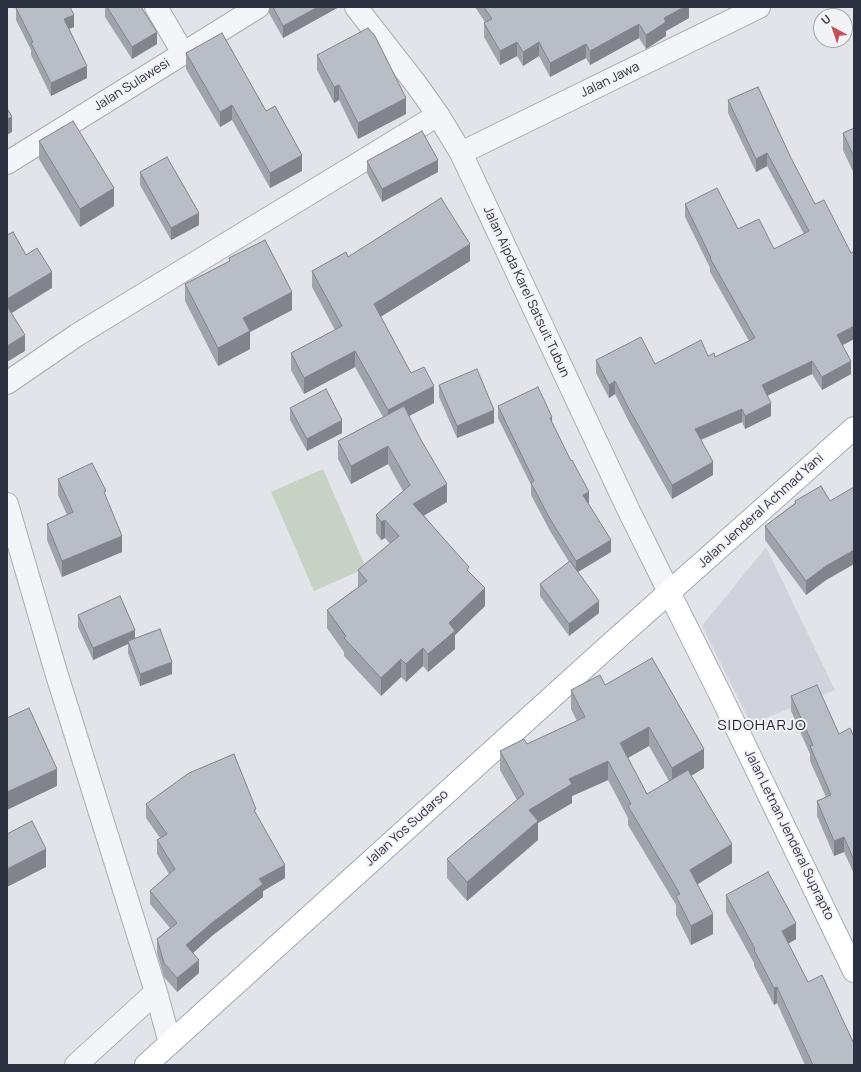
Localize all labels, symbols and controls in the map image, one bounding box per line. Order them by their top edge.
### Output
north arrow [813,8,853,48]
text: U [818,11,833,27]
street label: Jalan Sulawesi [91,55,173,115]
street label: Jalan Jawa [578,59,642,101]
street label: Jalan Aipda Karel Satsuit Tubun [479,204,573,380]
street label: Jalan Jenderal Achmad Yani [695,451,827,571]
district label: SIDOHARJO [717,717,807,735]
street label: Jalan Letnan Jenderal Suprapto [741,747,837,923]
street label: Jalan Yos Sudarso [362,787,452,869]

